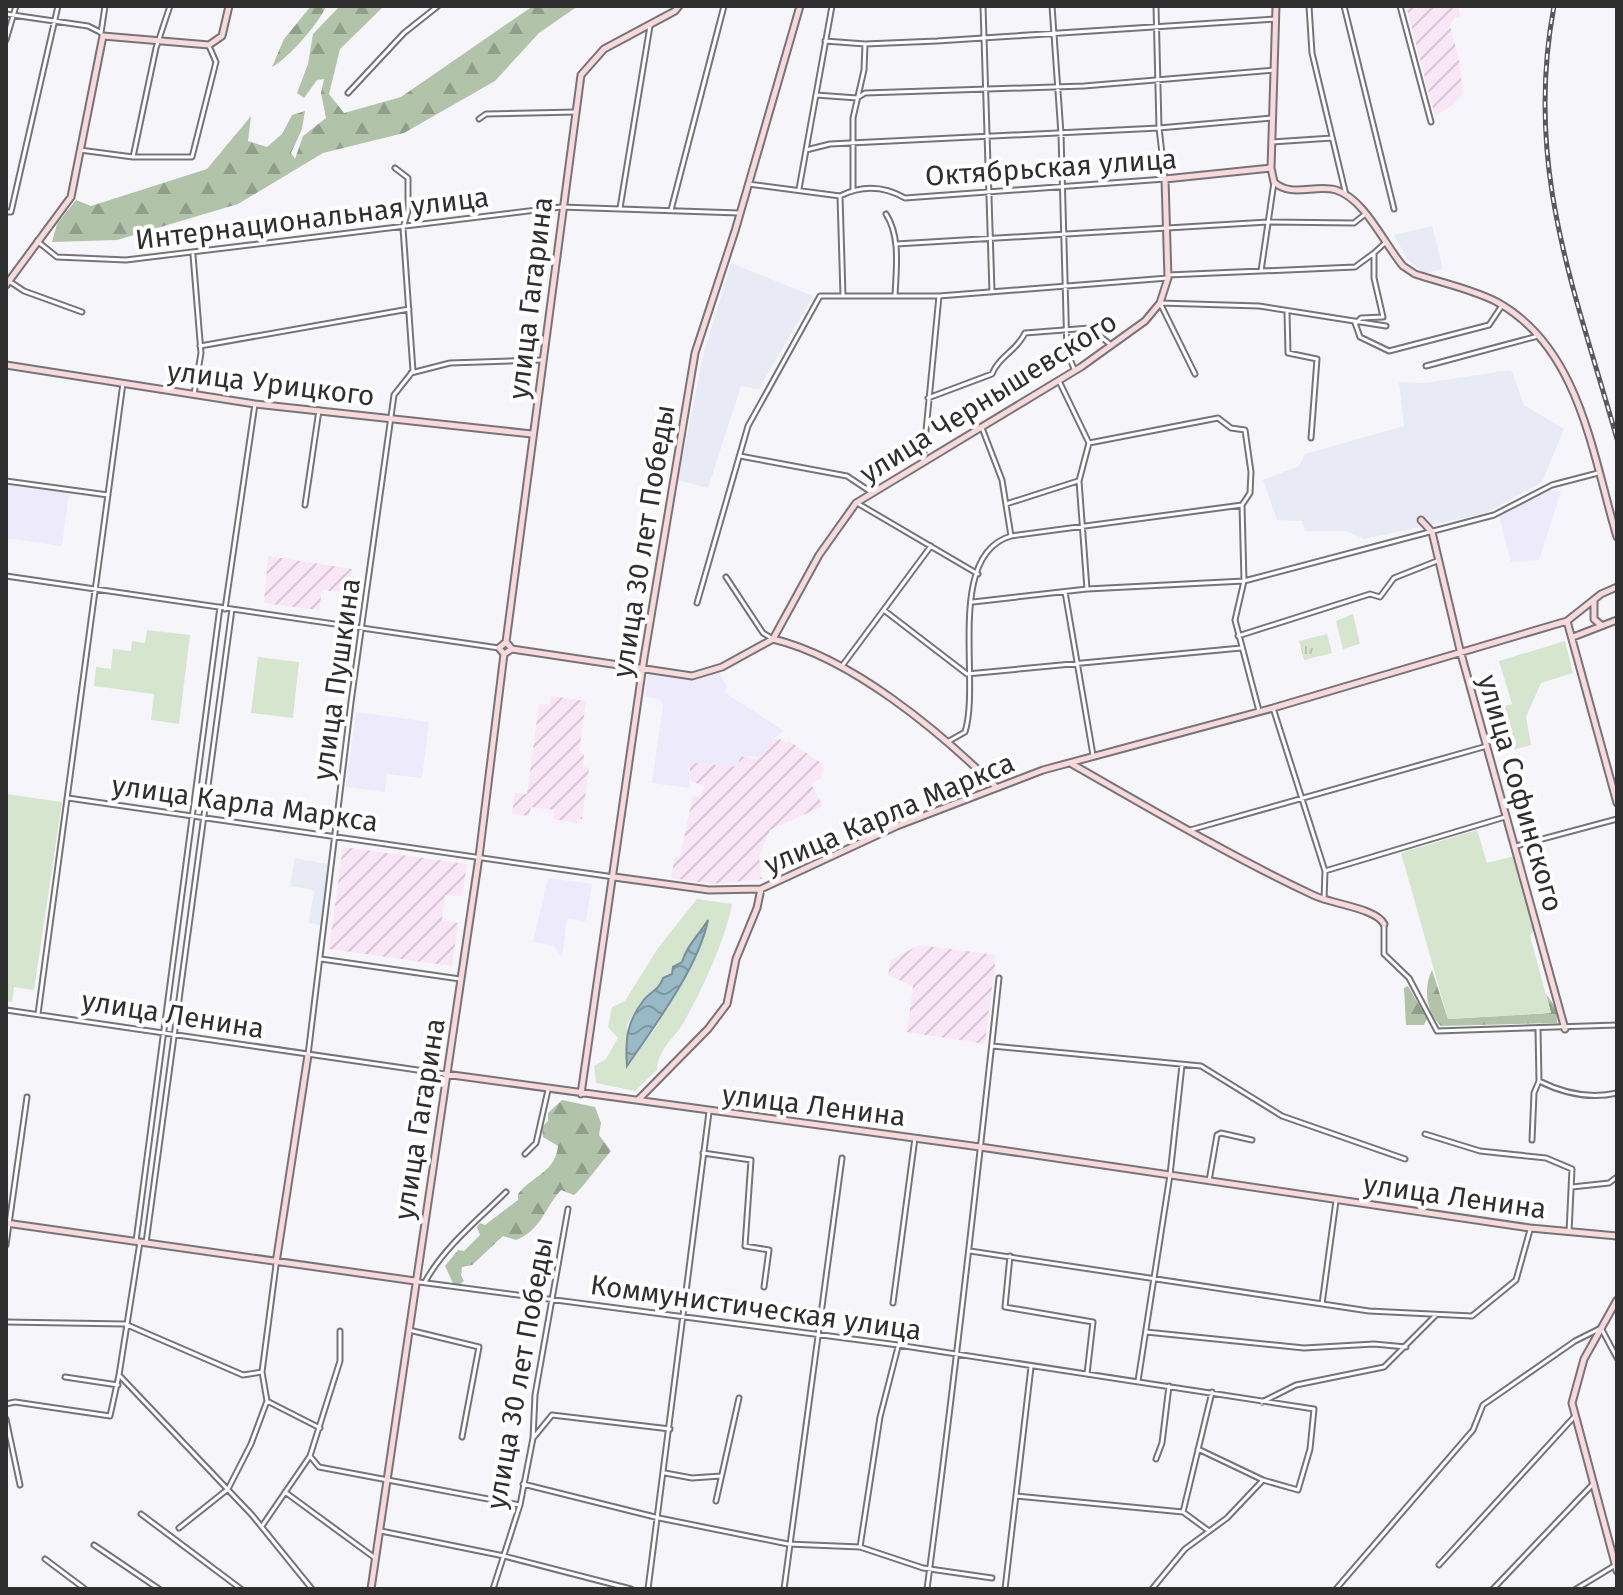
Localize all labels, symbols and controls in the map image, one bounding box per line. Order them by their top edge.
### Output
street label: Октябрьская улица [924,142,1178,193]
street label: Интернациональная улица [133,180,491,257]
street label: улица Гагарина [502,195,559,401]
street label: улица Чернышевского [854,305,1123,490]
street label: улица Урицкого [165,354,377,413]
street label: улица 30 лет Победы [606,402,681,680]
street label: улица Пушкина [306,576,367,782]
street label: улица Софинского [1471,671,1570,915]
street label: улица Карла Маркса [759,746,1019,881]
street label: улица Карла Маркса [110,768,380,839]
street label: улица Ленина [79,984,267,1045]
street label: улица Гагарина [387,1016,452,1222]
street label: улица Ленина [720,1078,907,1133]
street label: улица Ленина [1361,1167,1549,1226]
street label: улица 30 лет Победы [479,1234,560,1512]
street label: Коммунистическая улица [588,1268,924,1347]

